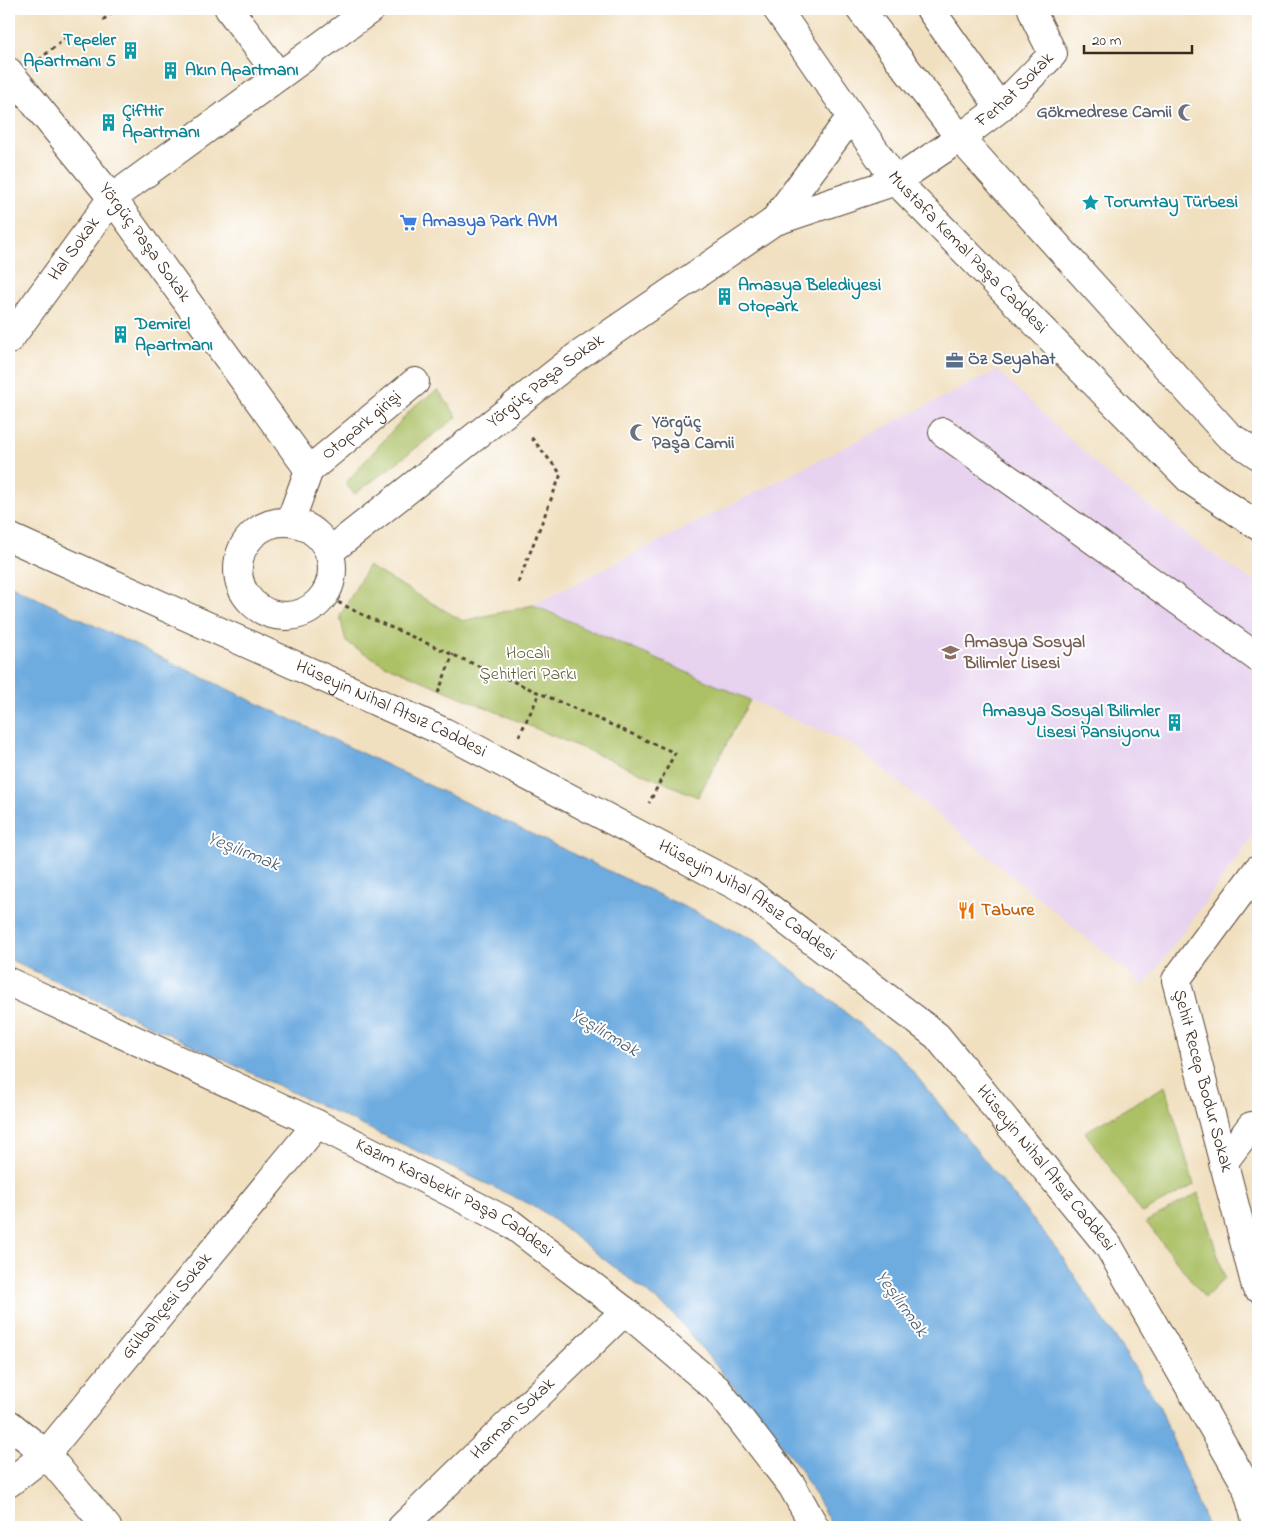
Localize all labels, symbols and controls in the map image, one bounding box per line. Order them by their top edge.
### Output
scale bar [1084,22,1192,54]
place label: Tepeler Apartmanı 5 [23,28,117,75]
text: 20 m [1092,30,1122,52]
building icon: Tepeler Apartmanı 5 [120,41,140,61]
street label: Ferhat Sokak [970,47,1060,135]
place label: Akın Apartmanı [185,58,299,84]
building icon: Akın Apartmanı [161,61,181,81]
place label: Çifttir Apartmanı [122,99,200,146]
place label: Gökmedrese Camii [1036,100,1172,126]
mosque icon: Gökmedrese Camii [1176,103,1196,123]
building icon: Çifttir Apartmanı [98,112,118,132]
street label: Mustafa Kemal Paşa Caddesi [880,166,1053,340]
street label: Yörgüç Paşa Sokak [92,178,197,308]
place label: Torumtay Türbesi [1104,190,1238,217]
place icon: Torumtay Türbesi [1080,193,1100,213]
place label: Amasya Park AVM [422,209,558,236]
street label: Hal Sokak [43,212,107,287]
supermarket icon: Amasya Park AVM [398,212,418,232]
place label: Amasya Belediyesi Otopark [738,273,881,320]
building icon: Amasya Belediyesi Otopark [714,286,734,306]
place label: Demirel Apartmanı [134,312,213,359]
building icon: Demirel Apartmanı [111,325,131,345]
street label: Yörgüç Paşa Sokak [482,328,610,435]
place label: Öz Seyahat [968,347,1056,374]
office icon: Öz Seyahat [944,350,964,370]
street label: Otopark girişi [316,385,408,467]
place label: Yörgüç Paşa Camii [651,410,735,457]
mosque icon: Yörgüç Paşa Camii [628,423,648,443]
place label: Amasya Sosyal Bilimler Lisesi [963,630,1085,677]
park label: Hocalı Şehitleri Parkı [479,641,577,688]
school or university icon: Amasya Sosyal Bilimler Lisesi [940,643,960,663]
street label: Hüseyin Nihal Atsız Caddesi [291,654,491,765]
place label: Amasya Sosyal Bilimler Lisesi Pansiyonu [982,699,1160,747]
building icon: Amasya Sosyal Bilimler Lisesi Pansiyonu [1164,712,1184,732]
water label: Yeşilırmak [203,825,284,879]
street label: Hüseyin Nihal Atsız Caddesi [653,834,842,967]
place label: Tabure [981,898,1035,924]
restaurant icon: Tabure [957,901,977,921]
street label: Şehit Recep Bodur Sokak [1165,987,1239,1175]
water label: Yeşilırmak [564,1002,644,1065]
street label: Hüseyin Nihal Atsız Caddesi [969,1080,1122,1256]
street label: Kazım Karabekir Paşa Caddesi [350,1133,558,1264]
street label: Gülbahçesi Sokak [115,1247,219,1365]
water label: Yeşilırmak [868,1265,935,1343]
street label: Harman Sokak [465,1372,562,1466]

